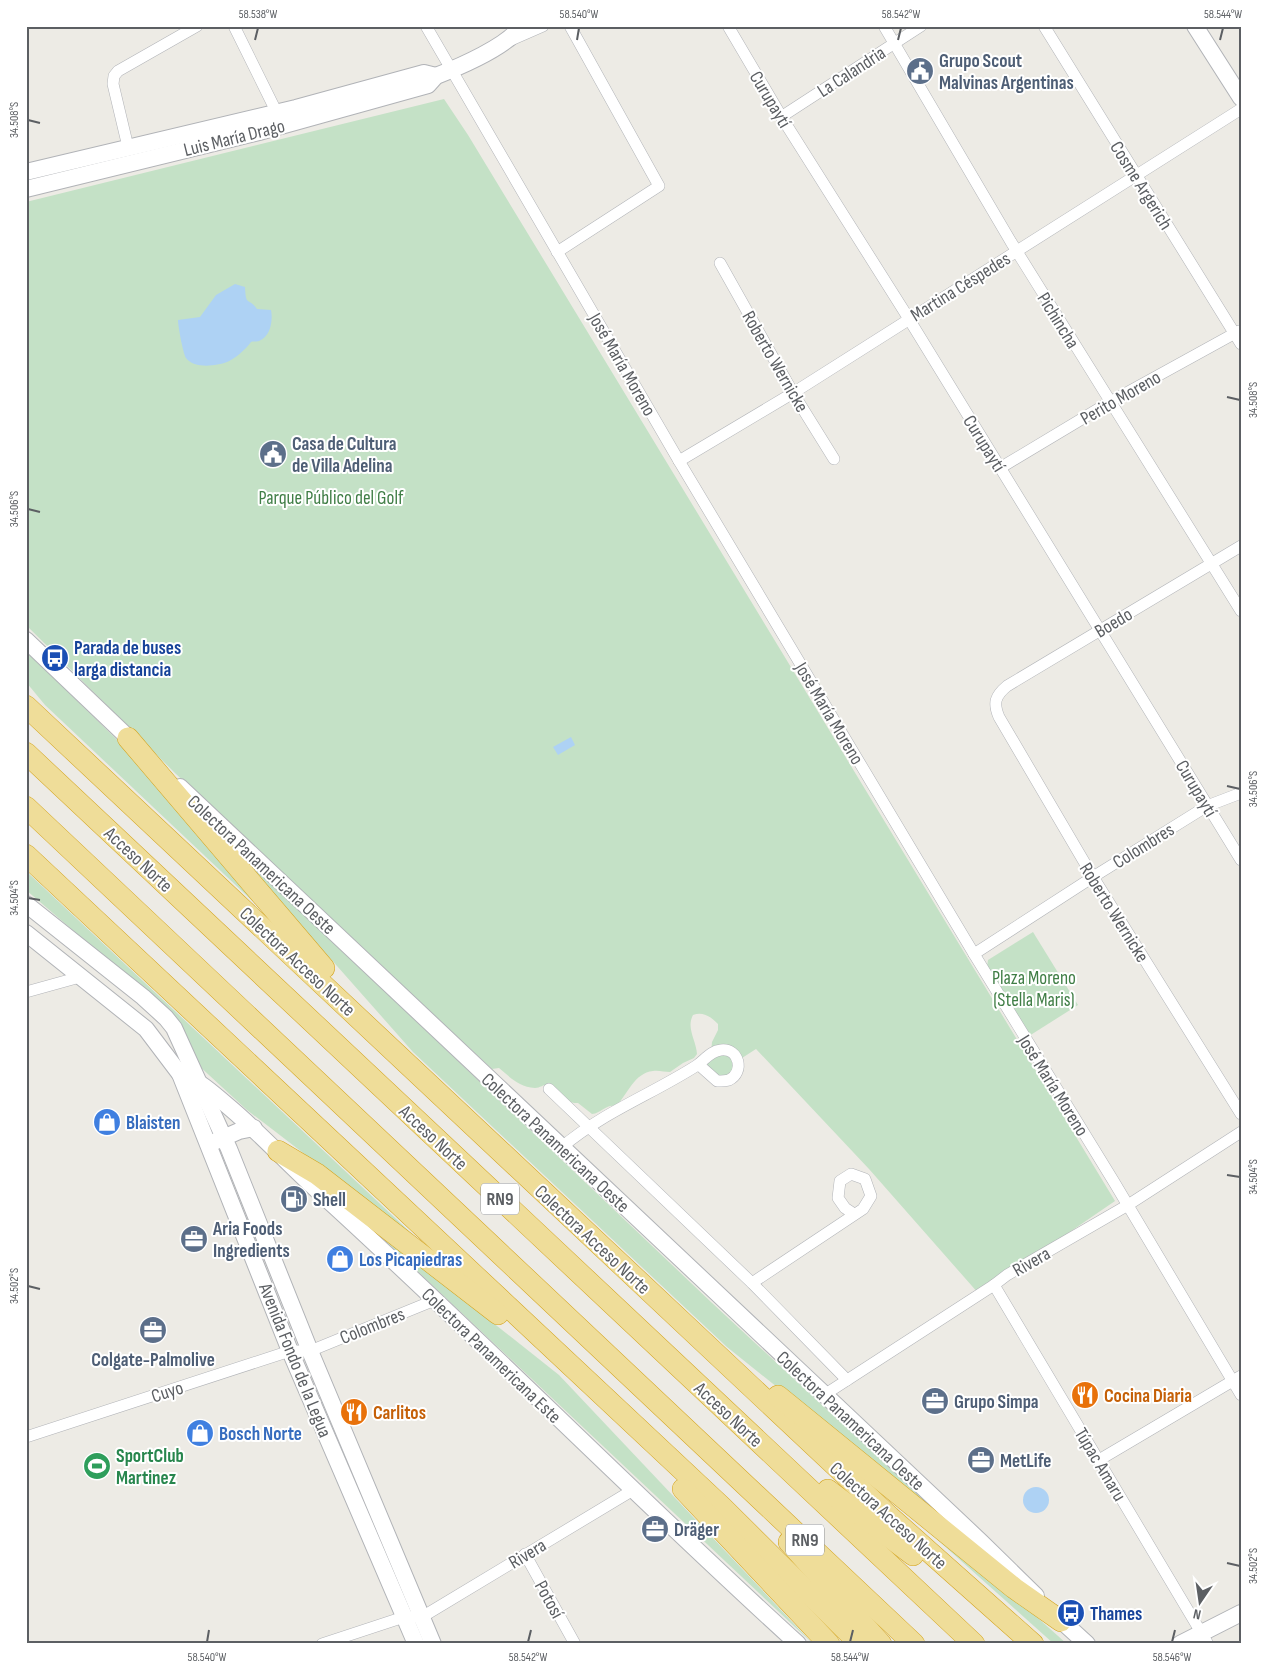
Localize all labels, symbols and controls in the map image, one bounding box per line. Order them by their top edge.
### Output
text: 58.538°W [239,7,277,22]
text: 58.540°W [560,7,599,22]
text: 58.542°W [882,7,920,22]
text: 58.544°W [1204,7,1242,22]
street label: La Calandria [813,42,890,103]
place label: Grupo Scout Malvinas Argentinas [939,50,1074,95]
public building icon: Grupo Scout Malvinas Argentinas [905,56,935,86]
street label: Curupaytí [744,67,796,133]
text: 34.508°S [7,102,22,138]
street label: Luis María Drago [181,115,287,162]
street label: Cosme Argerich [1105,137,1177,234]
street label: Martina Céspedes [907,247,1015,327]
street label: Pichincha [1032,288,1084,353]
street label: Roberto Wernicke [736,307,813,417]
street label: José María Moreno [582,308,660,420]
street label: Perito Moreno [1076,366,1165,431]
text: 34.508°S [1246,382,1261,418]
street label: Curupaytí [957,411,1010,477]
place label: Casa de Cultura de Villa Adelina [292,433,397,478]
public building icon: Casa de Cultura de Villa Adelina [258,439,288,469]
park label: Parque Público del Golf [258,487,404,510]
text: 34.506°S [7,491,22,527]
street label: Boedo [1091,603,1137,643]
place label: Parada de buses larga distancia [74,637,181,682]
bus stop icon: Parada de buses larga distancia [40,643,70,673]
street label: José María Moreno [789,658,868,769]
street label: Curupaytí [1170,756,1222,822]
text: 34.506°S [1246,771,1261,807]
street label: Colectora Panamericana Oeste [182,790,340,940]
street label: Colombres [1109,818,1179,874]
street label: Acceso Norte [98,822,177,898]
street label: Roberto Wernicke [1074,859,1153,967]
text: 34.504°S [7,880,22,916]
street label: Colectora Acceso Norte [234,903,360,1022]
park label: Plaza Moreno (Stella Maris) [992,967,1076,1012]
street label: José María Moreno [1012,1030,1093,1141]
street label: Colectora Panamericana Oeste [476,1068,634,1218]
street label: Acceso Norte [393,1100,472,1176]
shop icon: Blaisten [92,1107,122,1137]
place label: Blaisten [126,1112,181,1135]
text: 34.504°S [1246,1159,1261,1195]
street label: Colectora Acceso Norte [529,1181,655,1300]
fuel station icon: Shell [279,1184,309,1214]
road number: RN9 [481,1184,519,1214]
place label: Shell [313,1189,346,1212]
place label: Aria Foods Ingredients [212,1218,290,1263]
office icon: Aria Foods Ingredients [179,1224,209,1254]
street label: Rivera [1009,1242,1055,1282]
shop icon: Los Picapiedras [325,1244,355,1274]
place label: Los Picapiedras [359,1249,462,1272]
text: 34.502°S [7,1268,22,1304]
street label: Avenida Fondo de la Legua [253,1279,336,1441]
street label: Colectora Panamericana Este [416,1284,565,1429]
street label: Colombres [337,1303,409,1350]
office icon: Colgate-Palmolive [138,1315,168,1345]
street label: Colectora Panamericana Oeste [771,1346,929,1496]
place label: Colgate-Palmolive [91,1349,215,1372]
street label: Cuyo [149,1377,186,1408]
street label: Acceso Norte [688,1377,767,1453]
restaurant icon: Cocina Diaria [1070,1380,1100,1410]
place label: Cocina Diaria [1104,1385,1192,1408]
office icon: Grupo Simpa [920,1386,950,1416]
place label: Grupo Simpa [954,1391,1039,1414]
restaurant icon: Carlitos [339,1397,369,1427]
place label: Carlitos [373,1402,426,1425]
shop icon: Bosch Norte [185,1418,215,1448]
place label: Bosch Norte [219,1423,302,1446]
street label: Túpac Amaru [1069,1424,1131,1506]
place label: SportClub Martinez [116,1445,184,1490]
office icon: MetLife [966,1445,996,1475]
place label: MetLife [1000,1450,1051,1473]
sports icon: SportClub Martinez [82,1451,112,1481]
street label: Colectora Acceso Norte [825,1457,951,1575]
office icon: Dräger [640,1514,670,1544]
place label: Dräger [674,1519,719,1542]
road number: RN9 [786,1524,824,1556]
street label: Rivera [505,1534,551,1574]
text: 34.502°S [1246,1548,1261,1584]
street label: Potosí [529,1577,569,1623]
north arrow [1174,1578,1224,1628]
bus stop icon: Thames [1056,1598,1086,1628]
place label: Thames [1090,1603,1142,1626]
text: N [1192,1605,1203,1623]
text: 58.540°W [188,1650,227,1665]
text: 58.542°W [509,1650,547,1665]
text: 58.544°W [831,1650,869,1665]
text: 58.546°W [1153,1650,1192,1665]

